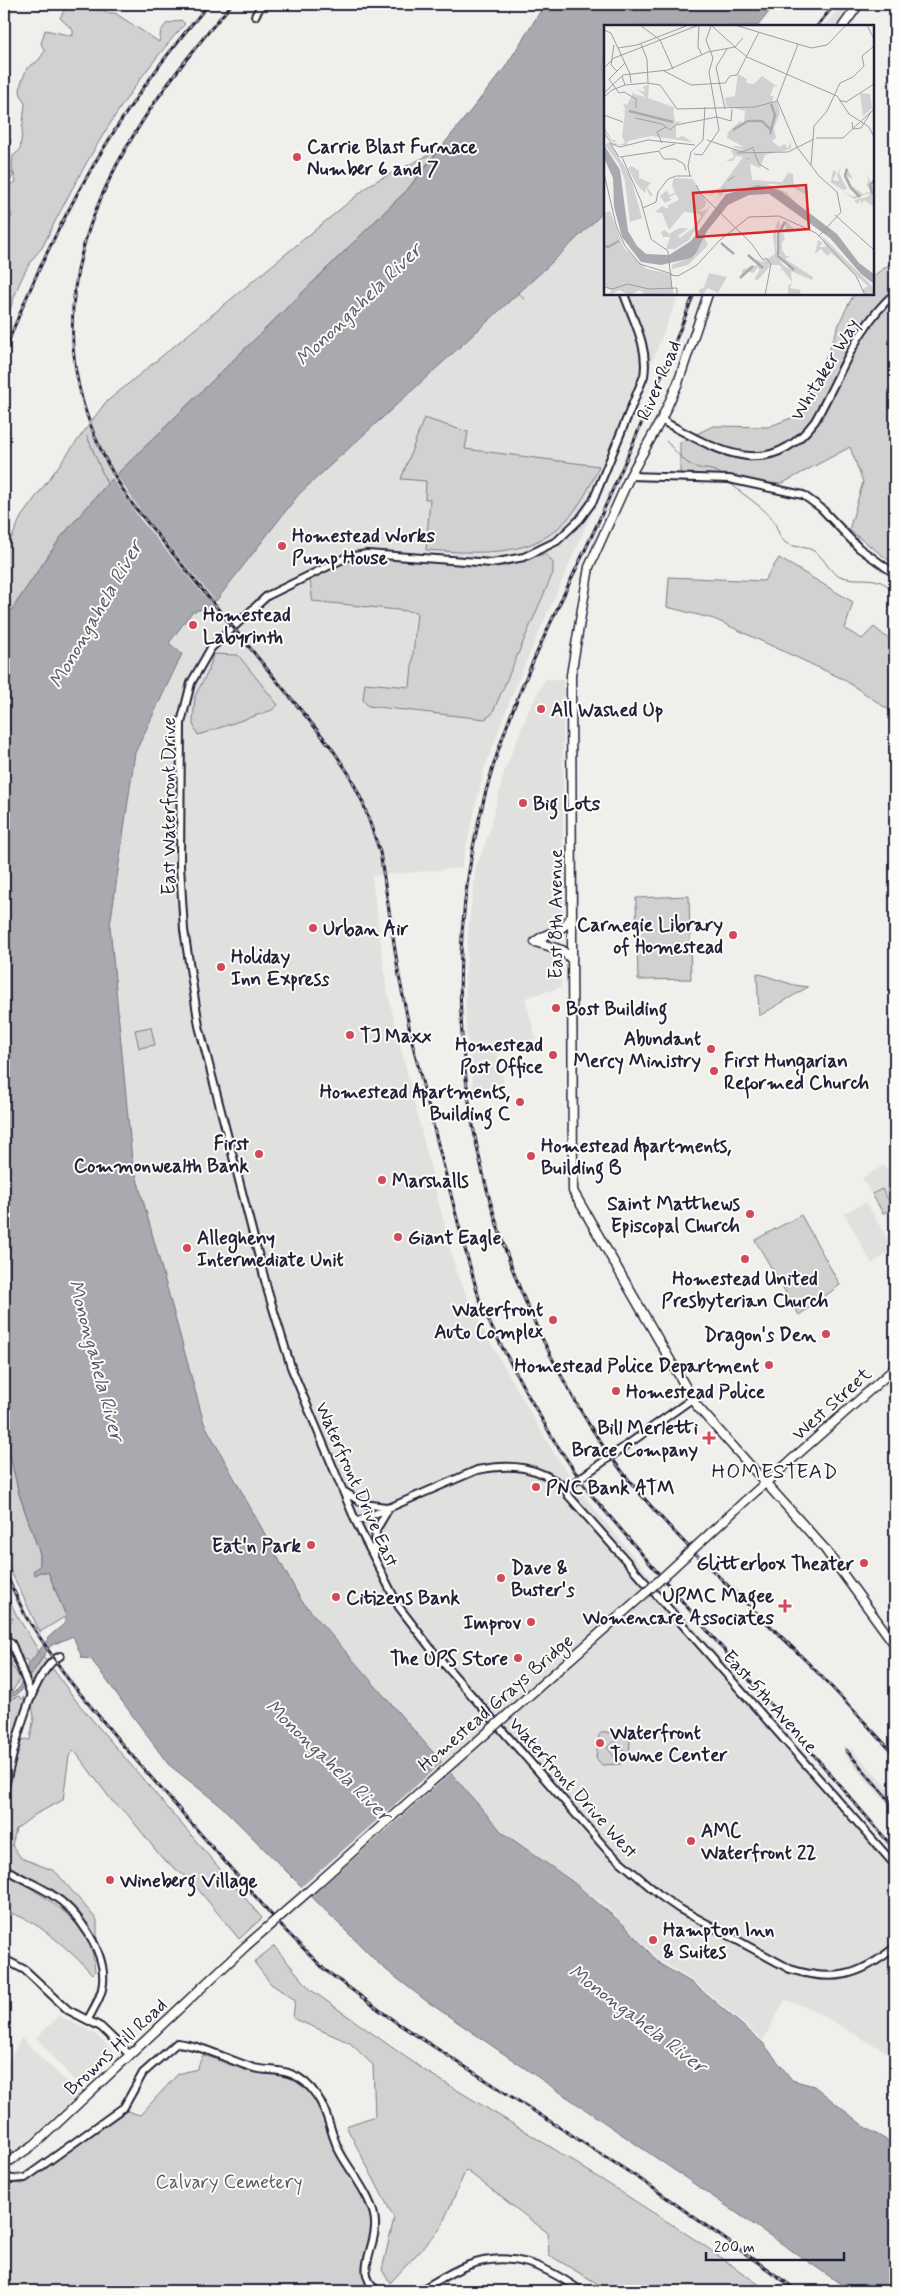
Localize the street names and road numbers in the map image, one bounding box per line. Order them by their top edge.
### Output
street label: Whitaker Way [785,314,867,426]
street label: River Road [631,337,687,425]
street label: East Waterfront Drive [157,717,182,895]
street label: East 8th Avenue [544,849,569,979]
street label: West Street [787,1362,877,1446]
street label: Waterfront Drive East [309,1398,404,1571]
street label: Homestead Grays Bridge [413,1629,580,1779]
street label: East 5th Avenue [717,1645,823,1759]
street label: Waterfront Drive West [503,1712,643,1864]
street label: Browns Hill Road [59,1993,173,2101]

